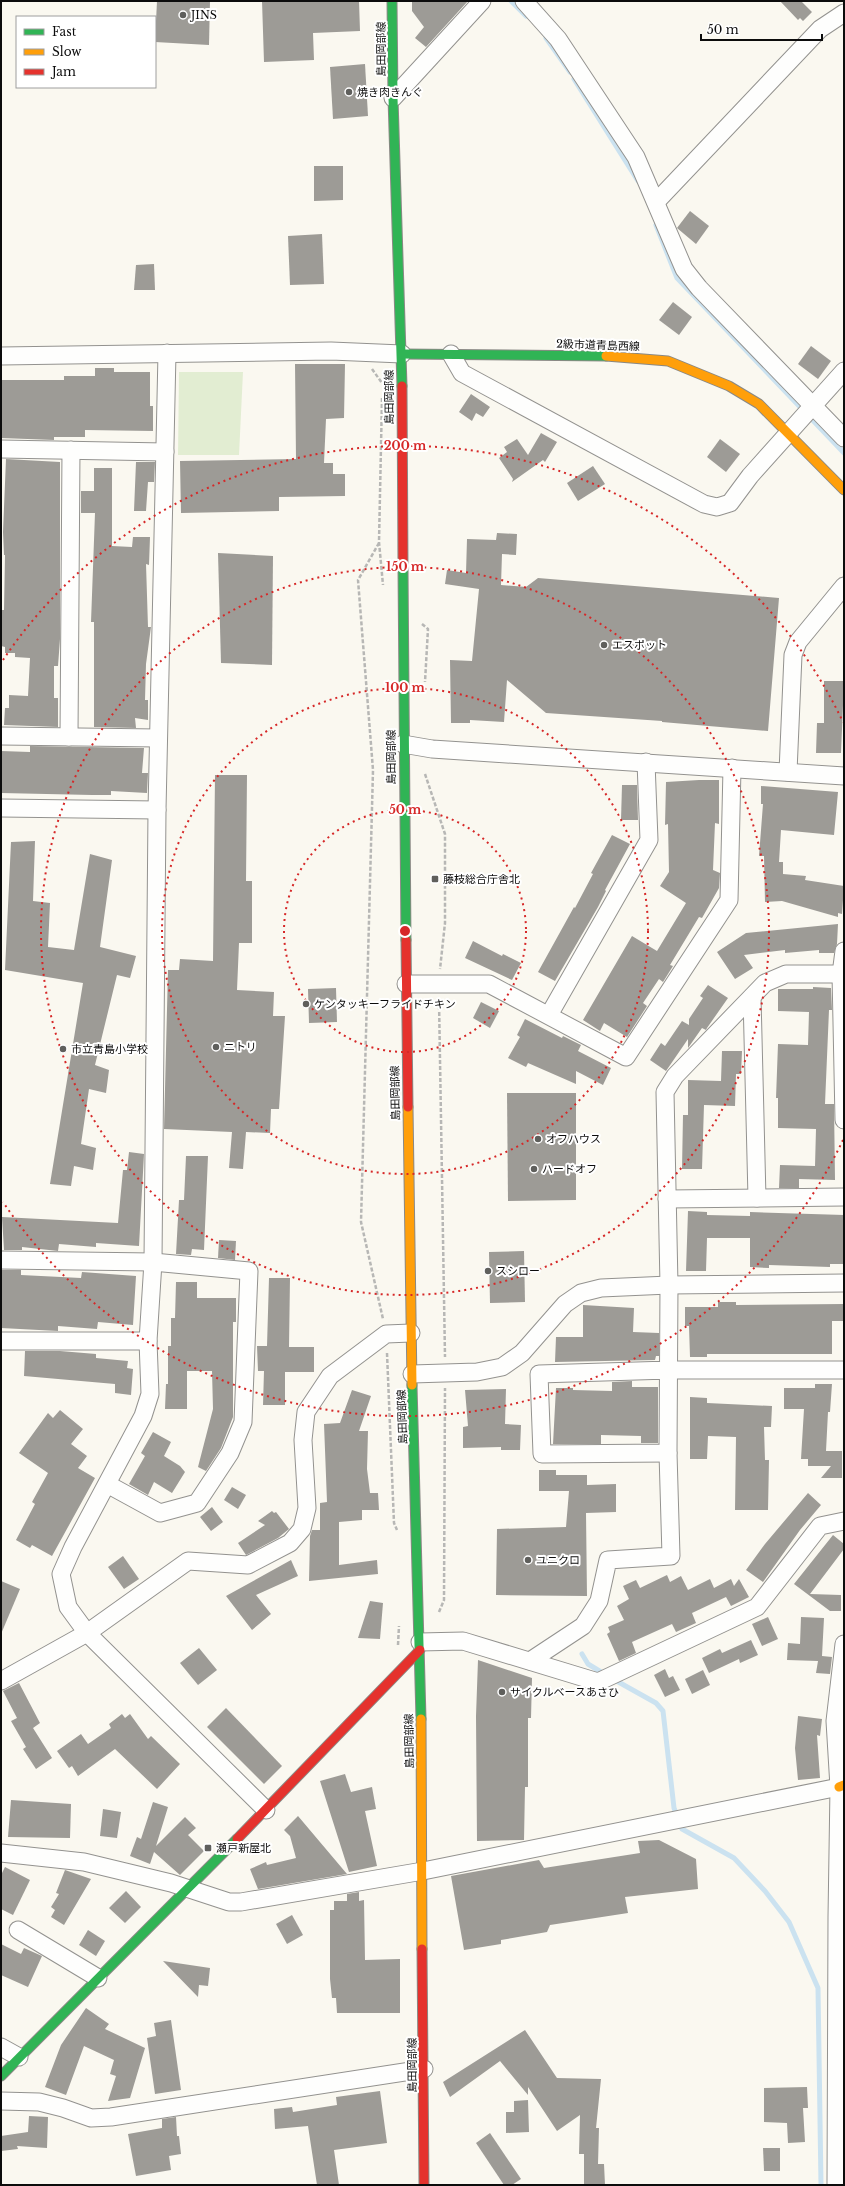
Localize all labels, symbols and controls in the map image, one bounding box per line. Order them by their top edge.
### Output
place label: JINS [189,8,217,22]
marker: JINS [178,10,188,20]
legend [16,16,156,88]
scale bar [701,16,822,42]
street label: 島田岡部線 [374,22,388,77]
text: 50 m [707,22,739,37]
text: Fast [52,24,77,39]
text: Slow [52,44,82,59]
text: Jam [50,64,76,79]
place label: 焼き肉きんぐ [357,85,423,99]
marker: 焼き肉きんぐ [344,87,354,97]
street label: 2級市道青島西線 [556,337,640,353]
street label: 島田岡部線 [382,370,396,425]
text: 200 m [384,438,427,453]
text: 150 m [386,559,425,574]
place label: エスポット [612,638,667,652]
marker: エスポット [599,640,609,650]
text: 100 m [385,680,426,695]
street label: 島田岡部線 [384,730,398,785]
text: 50 m [389,802,422,817]
place label: 藤枝総合庁舎北 [443,872,520,886]
marker: 藤枝総合庁舎北 [430,874,440,884]
centre of rings [398,924,412,938]
place label: ケンタッキーフライドチキン [314,997,456,1011]
marker: ケンタッキーフライドチキン [301,999,311,1009]
place label: ニトリ [224,1040,257,1054]
place label: 市立青島小学校 [71,1042,148,1056]
marker: ニトリ [211,1042,221,1052]
marker: 市立青島小学校 [58,1044,68,1054]
street label: 島田岡部線 [388,1065,402,1121]
place label: オフハウス [546,1132,601,1146]
marker: オフハウス [533,1134,543,1144]
place label: ハードオフ [542,1162,597,1176]
marker: ハードオフ [529,1164,539,1174]
place label: スシロー [496,1264,540,1278]
marker: スシロー [483,1266,493,1276]
street label: 島田岡部線 [394,1389,410,1445]
place label: ユニクロ [536,1553,580,1567]
marker: ユニクロ [523,1555,533,1565]
place label: サイクルベースあさひ [510,1685,619,1699]
marker: サイクルベースあさひ [497,1687,507,1697]
street label: 島田岡部線 [402,1713,416,1769]
place label: 瀬戸新屋北 [216,1841,271,1855]
marker: 瀬戸新屋北 [203,1843,213,1853]
street label: 島田岡部線 [405,2038,419,2093]

